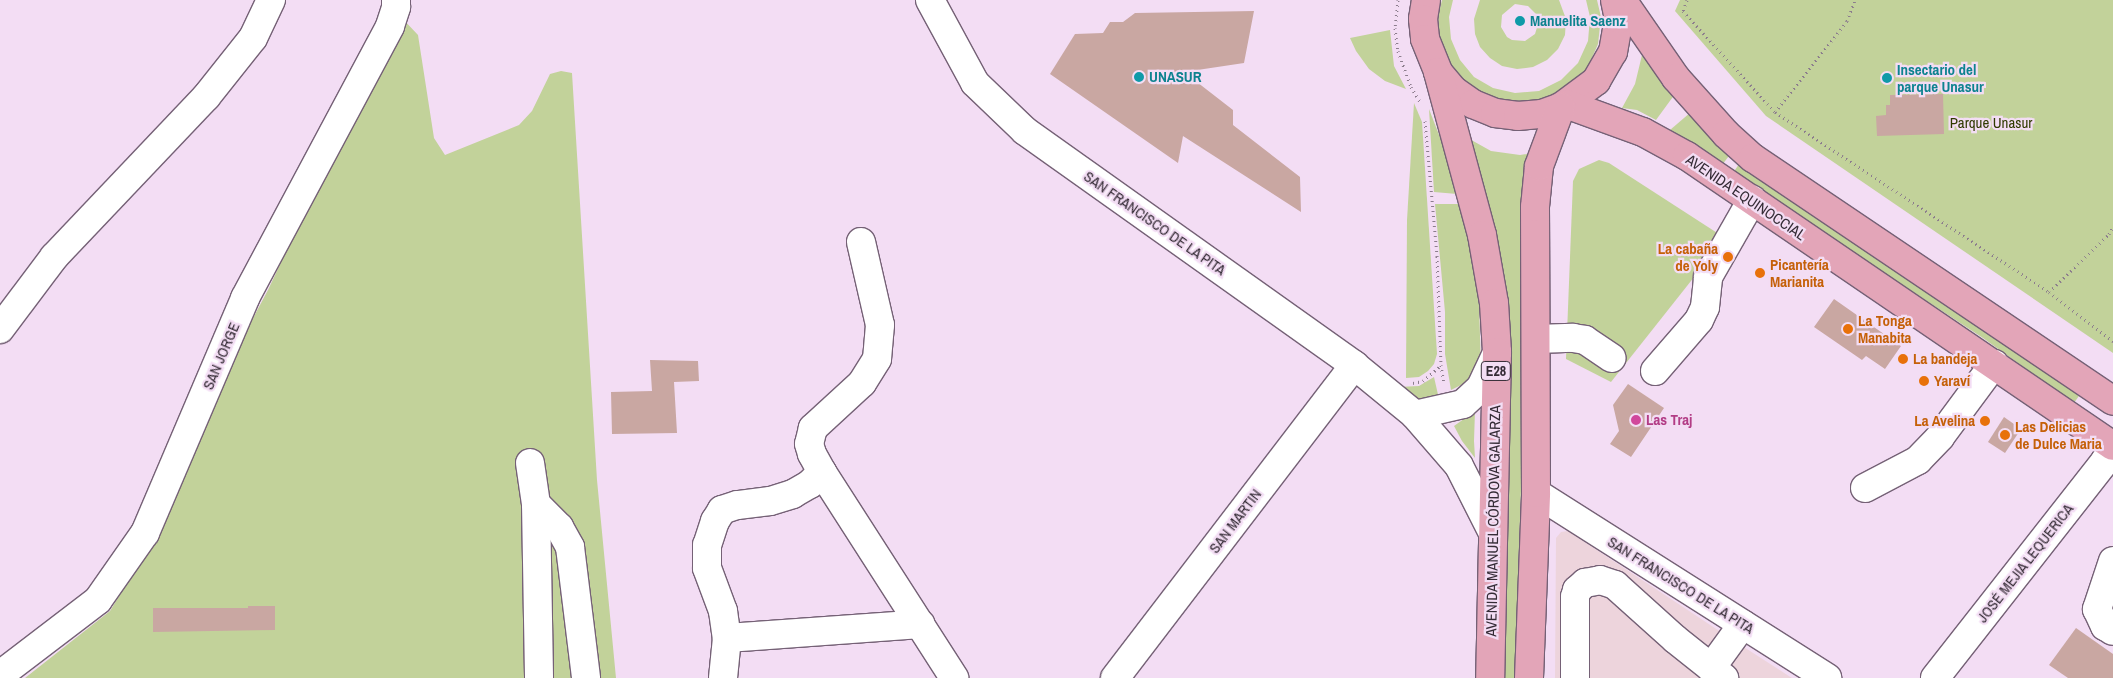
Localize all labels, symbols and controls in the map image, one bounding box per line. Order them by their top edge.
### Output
place label: Manuelita Saenz [1530,12,1626,30]
marker: Manuelita Saenz [1514,15,1526,27]
place label: Insectario del parque Unasur [1897,60,1984,95]
place label: UNASUR [1149,68,1202,86]
marker: UNASUR [1133,71,1145,83]
marker: Insectario del parque Unasur [1881,72,1893,84]
park label: Parque Unasur [1950,114,2032,132]
street label: AVENIDA EQUINOCCIAL [1682,150,1810,244]
street label: SAN FRANCISCO DE LA PITA [1080,167,1230,279]
place label: La cabaña de Yoly [1658,239,1718,274]
marker: La cabaña de Yoly [1722,251,1734,263]
place label: Picantería Marianita [1770,255,1829,290]
marker: Picantería Marianita [1754,267,1766,279]
place label: La Tonga Manabita [1858,311,1912,346]
street label: SAN JORGE [199,320,243,392]
marker: La Tonga Manabita [1842,323,1854,335]
place label: La bandeja [1913,350,1977,368]
marker: La bandeja [1897,353,1909,365]
road number: E28 [1480,360,1512,382]
place label: Yaraví [1934,372,1970,390]
marker: Yaraví [1918,375,1930,387]
street label: AVENIDA MANUEL CÓRDOVA GALARZA [1482,404,1504,638]
place label: Las Traj [1646,411,1692,429]
place label: La Avelina [1914,412,1975,430]
marker: Las Traj [1630,414,1642,426]
marker: La Avelina [1979,415,1991,427]
place label: Las Delicias de Dulce Maria [2015,417,2102,452]
marker: Las Delicias de Dulce Maria [1999,429,2011,441]
street label: SAN MARTIN [1205,485,1265,557]
street label: JOSÉ MEJIA LEQUERICA [1973,500,2077,626]
street label: SAN FRANCISCO DE LA PITA [1604,532,1758,638]

